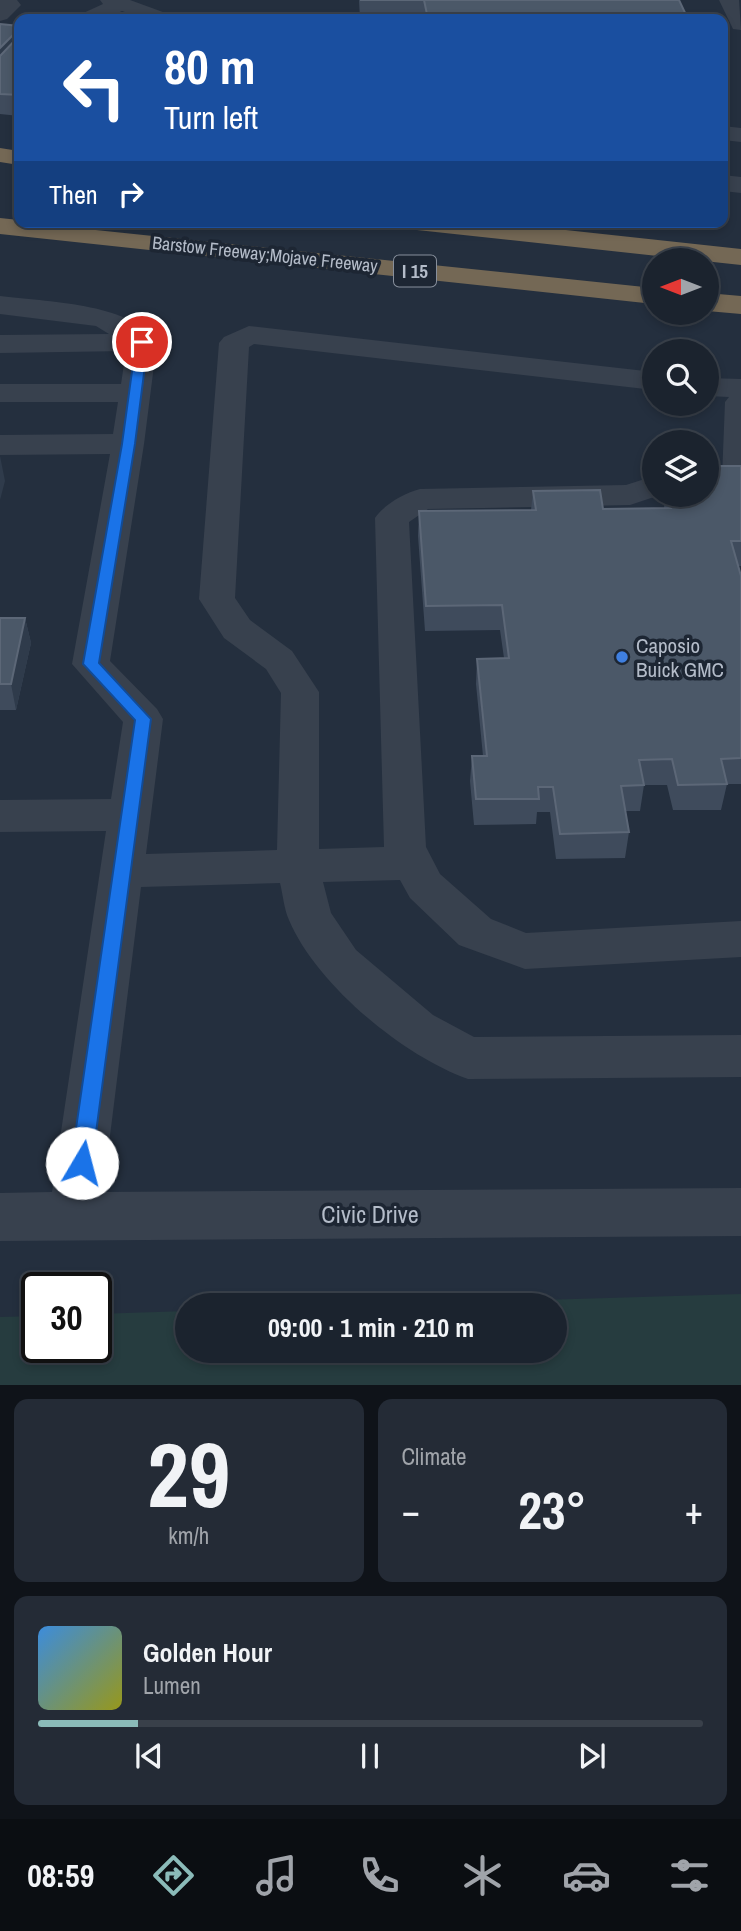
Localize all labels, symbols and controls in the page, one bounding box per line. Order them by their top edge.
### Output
text: 80 m [164,33,256,99]
icon: left [49,42,140,133]
text: Turn left [164,96,258,139]
icon: right [112,175,150,213]
text: Then [49,177,98,212]
street label: Barstow Freeway;Mojave Freeway [151,230,379,278]
north arrow [642,248,719,326]
map controls [642,248,719,507]
road number: I 15 [394,256,436,286]
pin [112,312,172,372]
icon: arrive [123,323,161,361]
button: search [642,339,719,416]
button: layers [642,430,719,507]
place label: Caposio Buick GMC [636,631,724,684]
marker: Caposio Buick GMC [614,649,630,665]
position arrow [45,1126,119,1200]
street label: Civic Drive [321,1198,419,1230]
speed limit sign: 30 [21,1272,112,1363]
text: 09:00 · 1 min · 210 m [268,1310,474,1345]
text: 29 [147,1413,230,1535]
text: Climate [402,1441,466,1472]
text: 23° [518,1475,586,1545]
text: − [402,1485,420,1536]
text: + [685,1485,703,1536]
text: km/h [168,1520,209,1551]
text: Golden Hour [143,1635,272,1670]
text: Lumen [143,1670,201,1701]
icon: previous [130,1737,168,1775]
icon: pause [351,1737,389,1775]
icon: next [573,1737,611,1775]
icon: directions [149,1851,198,1900]
icon: music [252,1851,301,1900]
icon: phone [355,1851,404,1900]
icon: climate [458,1851,507,1900]
icon: car [562,1851,611,1900]
icon: filters [665,1851,714,1900]
text: 08:59 [27,1854,94,1897]

